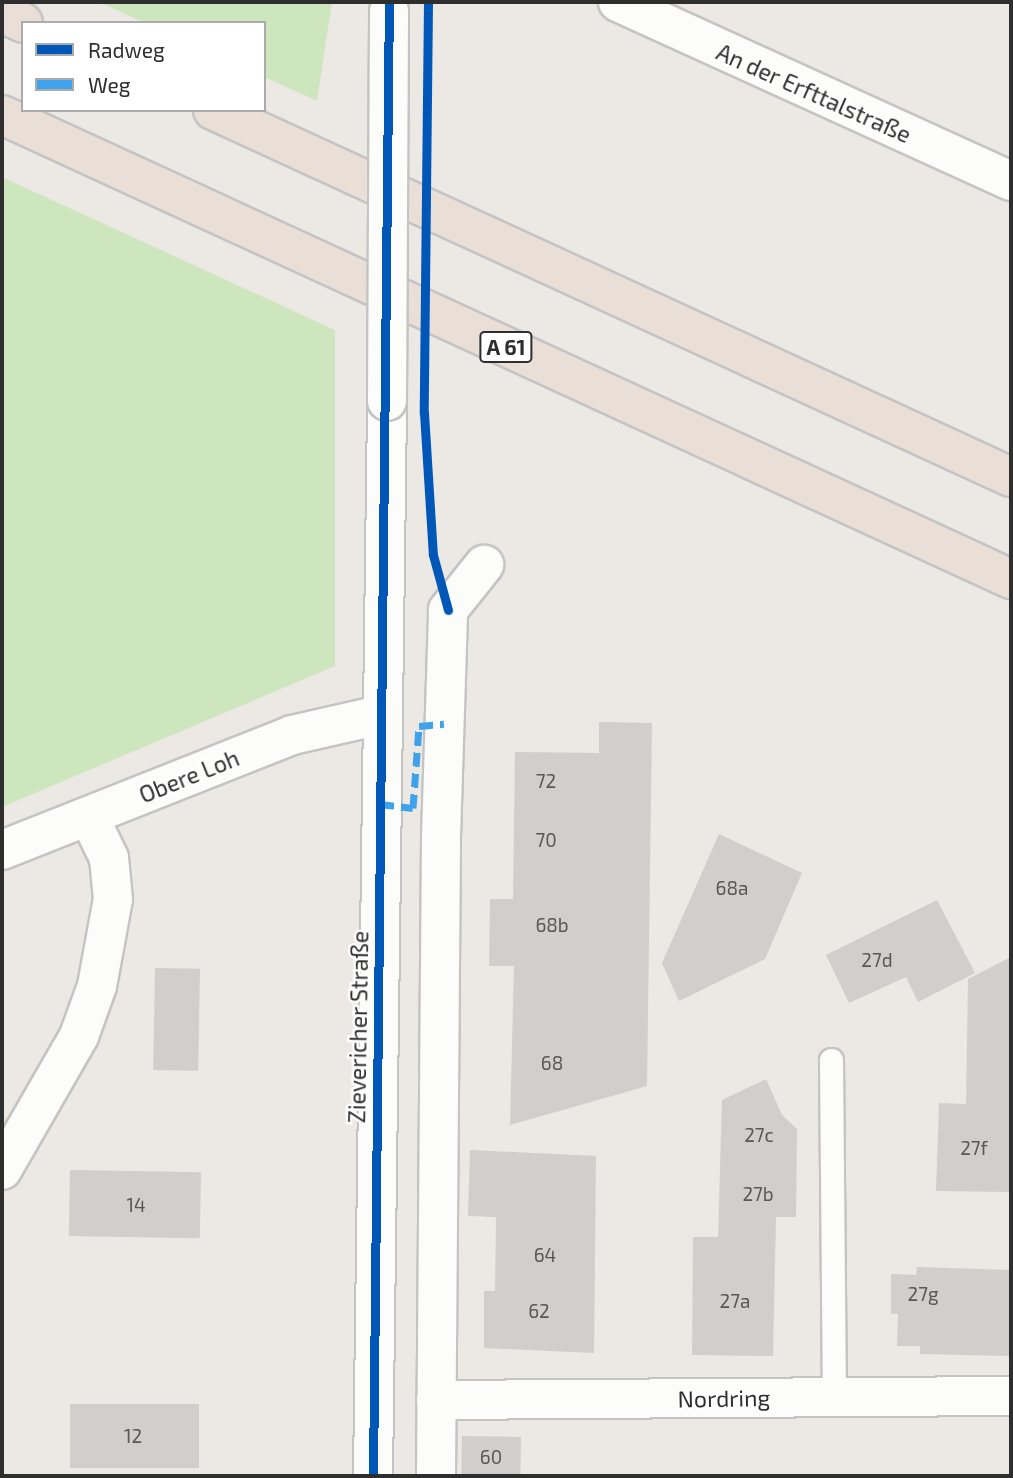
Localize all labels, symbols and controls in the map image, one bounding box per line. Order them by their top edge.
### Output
legend [21,21,266,112]
text: Radweg [88,37,165,62]
street label: An der Erfttalstraße [712,38,916,148]
text: Weg [88,72,131,97]
road number: A 61 [478,330,534,364]
street label: Obere Loh [135,743,243,809]
house number: 72 [536,770,556,792]
house number: 70 [535,829,557,851]
house number: 68a [716,877,748,899]
house number: 68b [535,914,569,936]
street label: Zievericher Straße [343,930,373,1124]
house number: 27d [861,949,893,971]
house number: 68 [541,1052,563,1074]
house number: 27c [744,1124,774,1146]
house number: 27f [960,1137,988,1159]
house number: 27b [742,1183,774,1205]
house number: 14 [126,1194,146,1216]
house number: 64 [534,1244,556,1266]
house number: 27g [907,1283,939,1305]
house number: 27a [720,1290,750,1312]
house number: 62 [528,1300,550,1322]
street label: Nordring [677,1383,771,1413]
house number: 12 [124,1425,142,1447]
house number: 60 [480,1446,502,1468]

